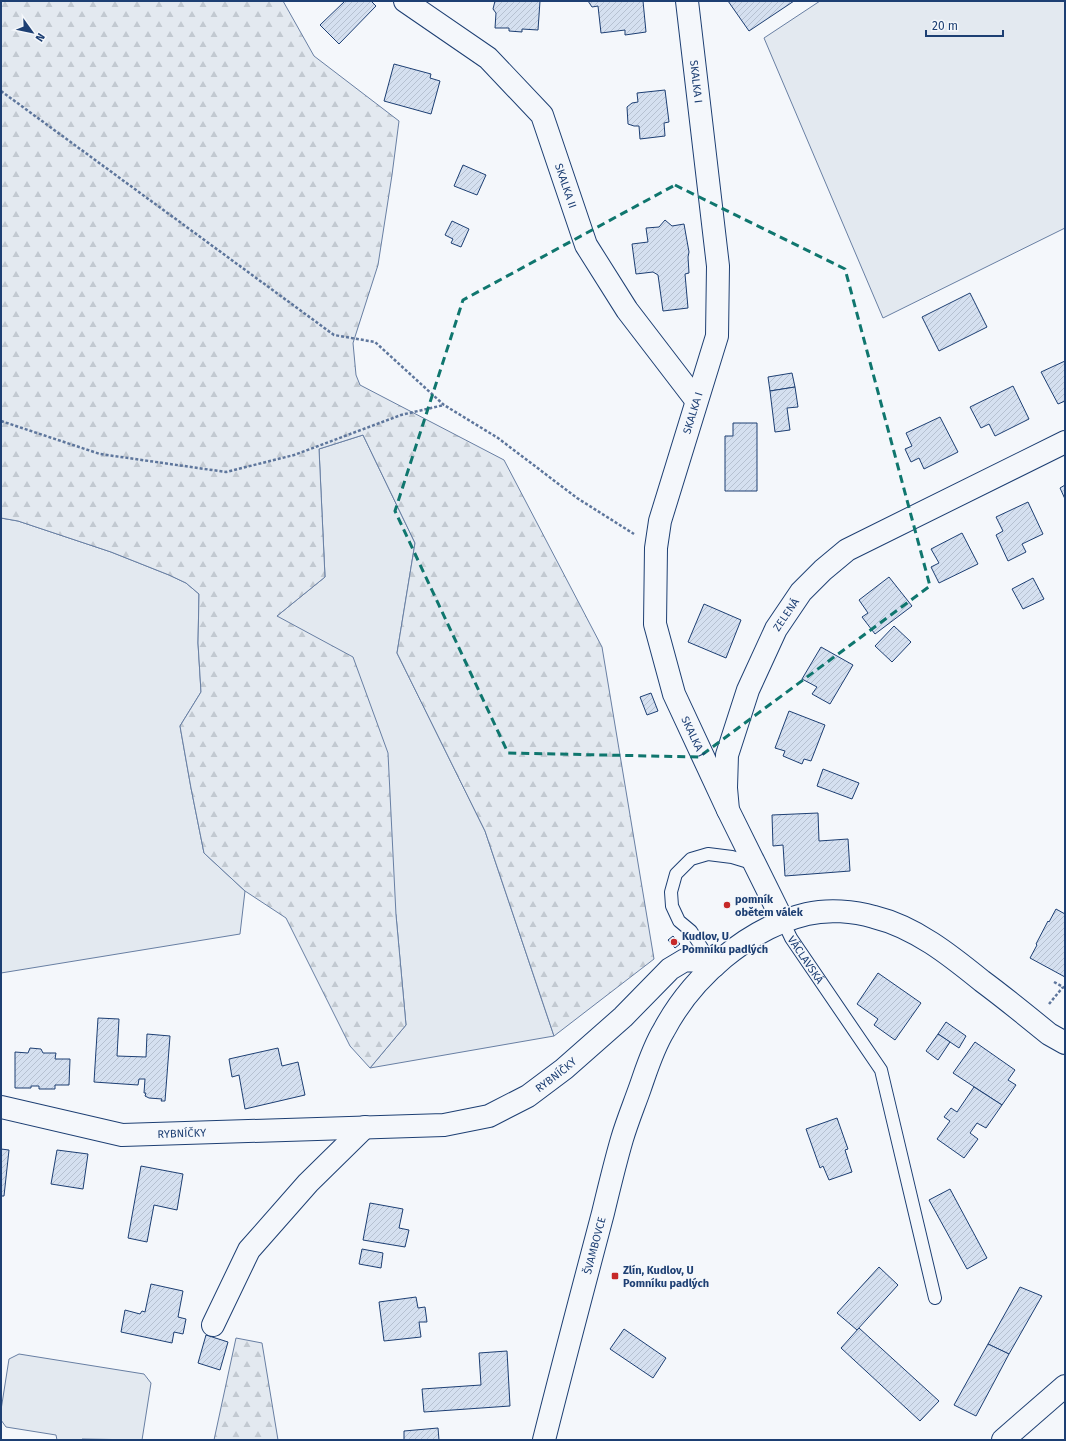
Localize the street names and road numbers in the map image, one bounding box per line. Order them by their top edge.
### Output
street label: SKALKA I [687,59,705,104]
street label: SKALKA II [552,162,580,210]
street label: SKALKA I [680,390,706,436]
street label: ZELENÁ [770,594,802,633]
street label: SKALKA I [679,714,709,759]
street label: VÁCLAVSKÁ [785,933,828,986]
street label: RYBNÍČKY [533,1055,579,1095]
street label: RYBNÍČKY [157,1125,206,1140]
street label: ŠVAMBOVCE [580,1215,608,1276]

